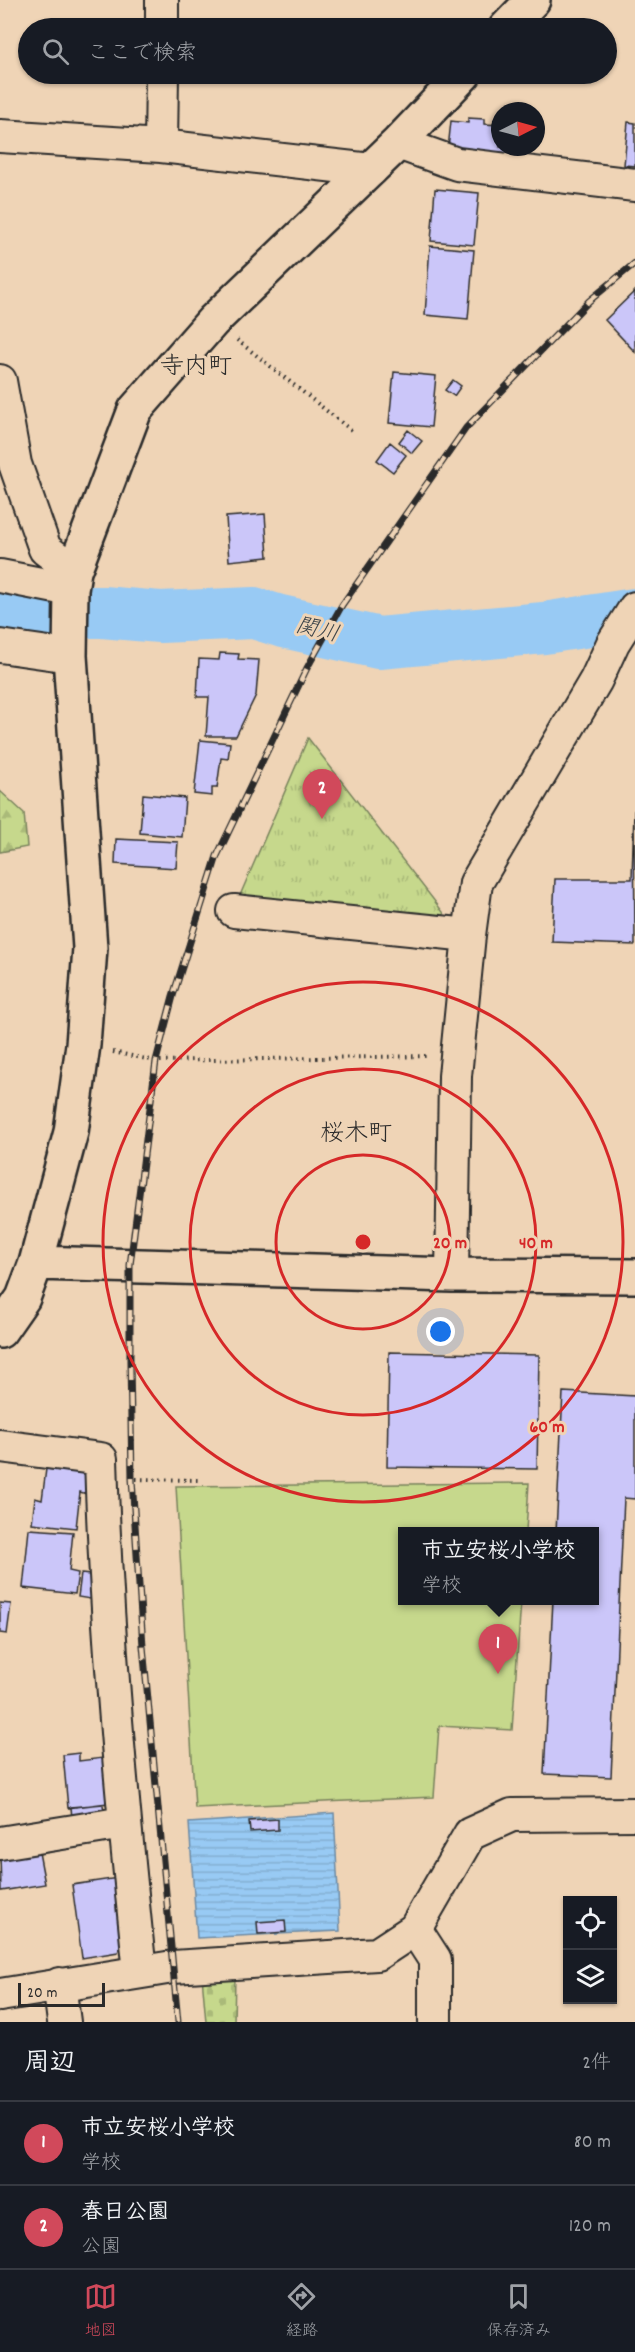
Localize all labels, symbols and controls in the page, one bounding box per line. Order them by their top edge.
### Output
search box [18,18,617,84]
icon: search [39,35,72,68]
text: ここで検索 [87,39,197,70]
north arrow [491,102,545,156]
district label: 寺内町 [160,351,232,385]
water label: 関川 [292,611,342,652]
pin: 2 [302,770,342,819]
district label: 桜木町 [320,1118,392,1152]
centre of rings [353,1232,373,1252]
text: 20 m [433,1232,467,1257]
text: 40 m [519,1232,553,1257]
your location [426,1317,455,1346]
text: 60 m [529,1416,565,1441]
popup [398,1527,599,1605]
text: 市立安桜小学校 [421,1537,576,1568]
text: 学校 [421,1573,461,1601]
pin: 1 [478,1624,518,1674]
map controls [563,1896,617,2004]
button: locate [563,1896,617,1950]
button: layers [563,1950,617,2004]
scale bar [18,1980,105,2008]
text: 20 m [27,1982,57,2005]
text: 周辺 [24,2046,76,2083]
text: 2件 [582,2050,611,2078]
text: 市立安桜小学校 [81,2114,235,2145]
text: 1 [41,2129,46,2157]
text: 80 m [574,2129,611,2157]
text: 学校 [81,2150,121,2178]
text: 春日公園 [81,2198,169,2229]
text: 2 [39,2213,48,2241]
text: 120 m [569,2213,611,2241]
text: 公園 [81,2234,121,2262]
tab: 地図 [84,2280,117,2343]
tab: 経路 [285,2280,318,2343]
tab: 保存済み [487,2280,551,2343]

